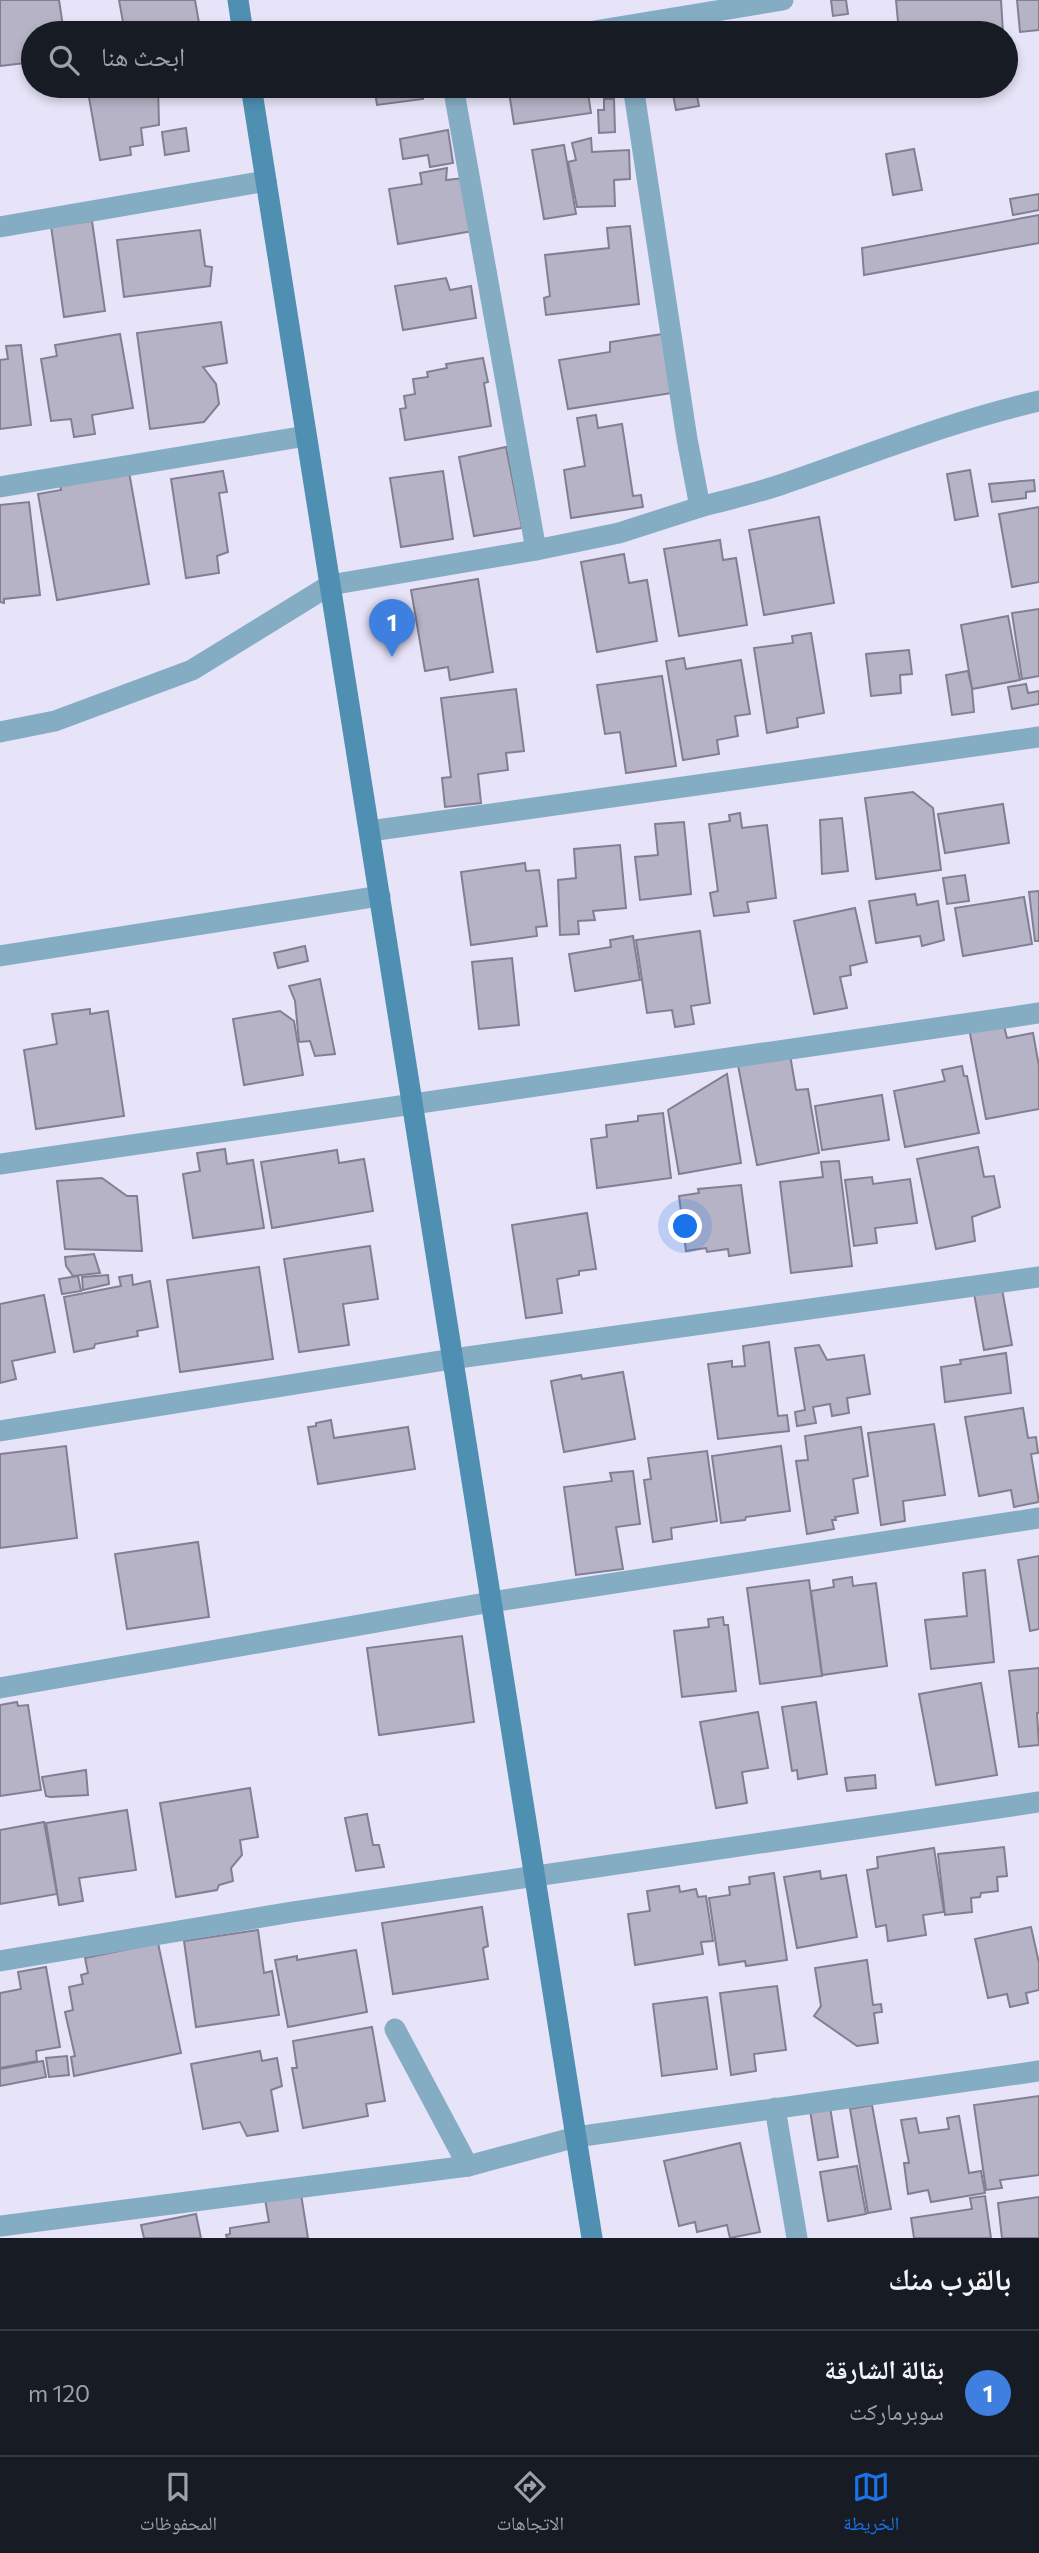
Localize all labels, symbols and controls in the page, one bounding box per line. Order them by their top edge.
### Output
search box [21,21,1018,98]
text: ابحث هنا [101,40,185,71]
icon: search [45,41,83,79]
pin: 1 [369,599,415,657]
your location [668,1209,702,1243]
text: بالقرب منك [888,2259,1011,2296]
text: بقالة الشارقة [824,2353,944,2384]
text: 120 m [28,2379,90,2407]
text: 1 [983,2379,993,2407]
text: سوبرماركت [849,2397,944,2425]
tab: المحفوظات [140,2468,217,2542]
tab: الاتجاهات [496,2468,564,2542]
tab: الخريطة [843,2468,899,2542]

